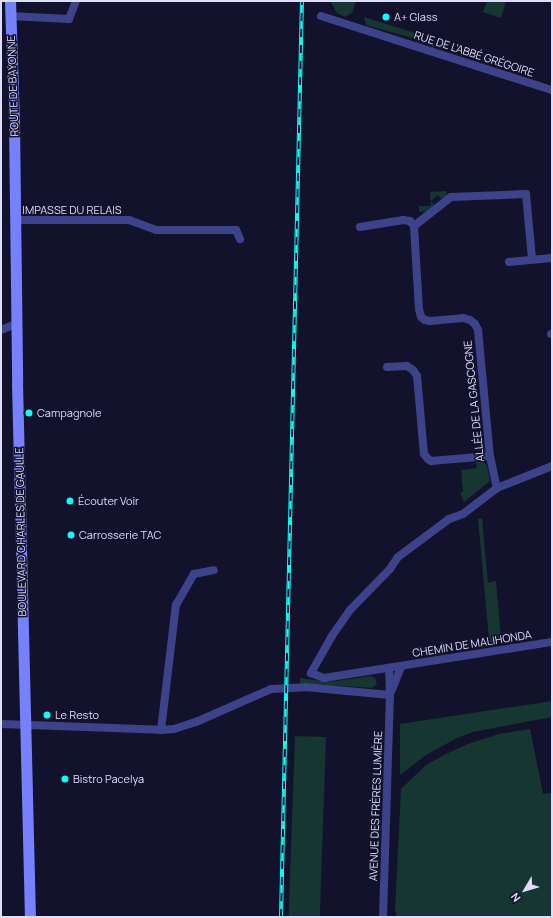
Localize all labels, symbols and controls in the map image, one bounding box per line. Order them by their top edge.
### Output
place label: A+ Glass [394,10,437,24]
marker: A+ Glass [381,12,391,22]
street label: RUE DE L'ABBÉ GRÉGOIRE [412,28,536,80]
street label: ROUTE DE BAYONNE [5,35,21,137]
street label: IMPASSE DU RELAIS [22,203,122,217]
street label: ALLÉE DE LA GASCOGNE [461,340,487,462]
place label: Campagnole [37,406,101,420]
marker: Campagnole [24,408,34,418]
street label: BOULEVARD CHARLES DE GAULLE [13,447,29,617]
place label: Écouter Voir [78,494,139,508]
marker: Écouter Voir [65,496,75,506]
place label: Carrosserie TAC [79,528,161,542]
marker: Carrosserie TAC [66,530,76,540]
street label: CHEMIN DE MALIHONDA [411,628,533,660]
place label: Le Resto [55,708,99,722]
marker: Le Resto [42,710,52,720]
street label: AVENUE DES FRÈRES LUMIÈRE [367,731,385,881]
place label: Bistro Pacelya [73,772,144,786]
marker: Bistro Pacelya [60,774,70,784]
north arrow [505,870,545,910]
text: N [507,890,523,905]

